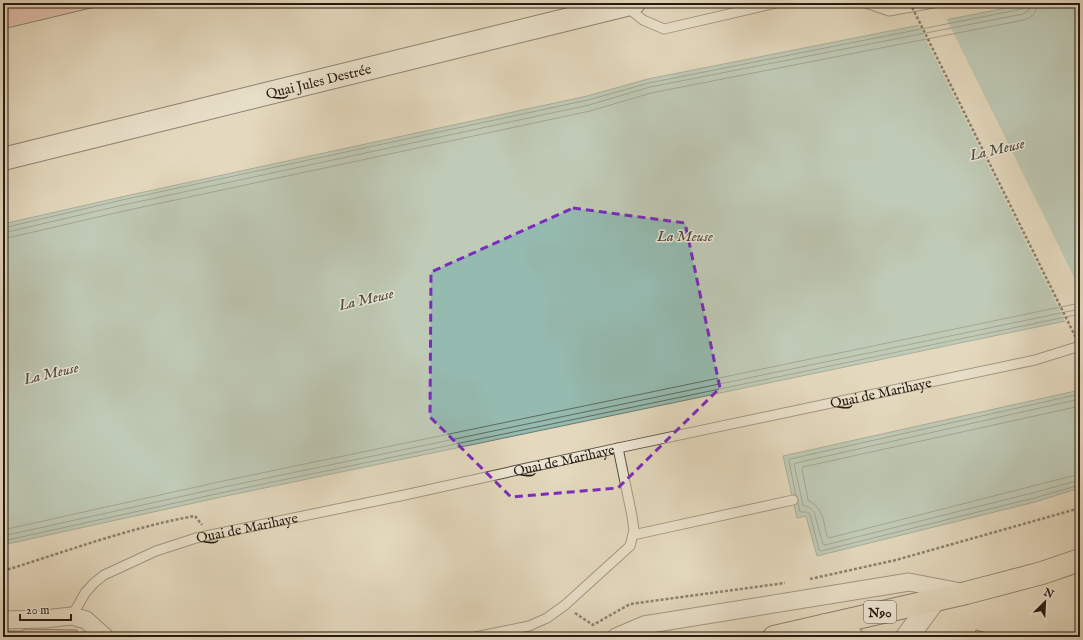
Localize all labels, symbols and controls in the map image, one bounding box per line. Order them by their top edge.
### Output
street label: Quai Jules Destrée [264,60,374,104]
water label: La Meuse [967,134,1026,165]
water label: La Meuse [656,227,713,246]
water label: La Meuse [336,284,395,315]
water label: La Meuse [21,358,80,389]
street label: Quai de Marihaye [829,374,934,413]
street label: Quai de Marihaye [512,441,617,481]
street label: Quai de Marihaye [195,509,300,548]
north arrow [1025,582,1065,622]
text: N [1041,585,1056,602]
scale bar [20,596,71,622]
road number: N90 [864,601,896,623]
text: 20 m [26,603,49,618]

